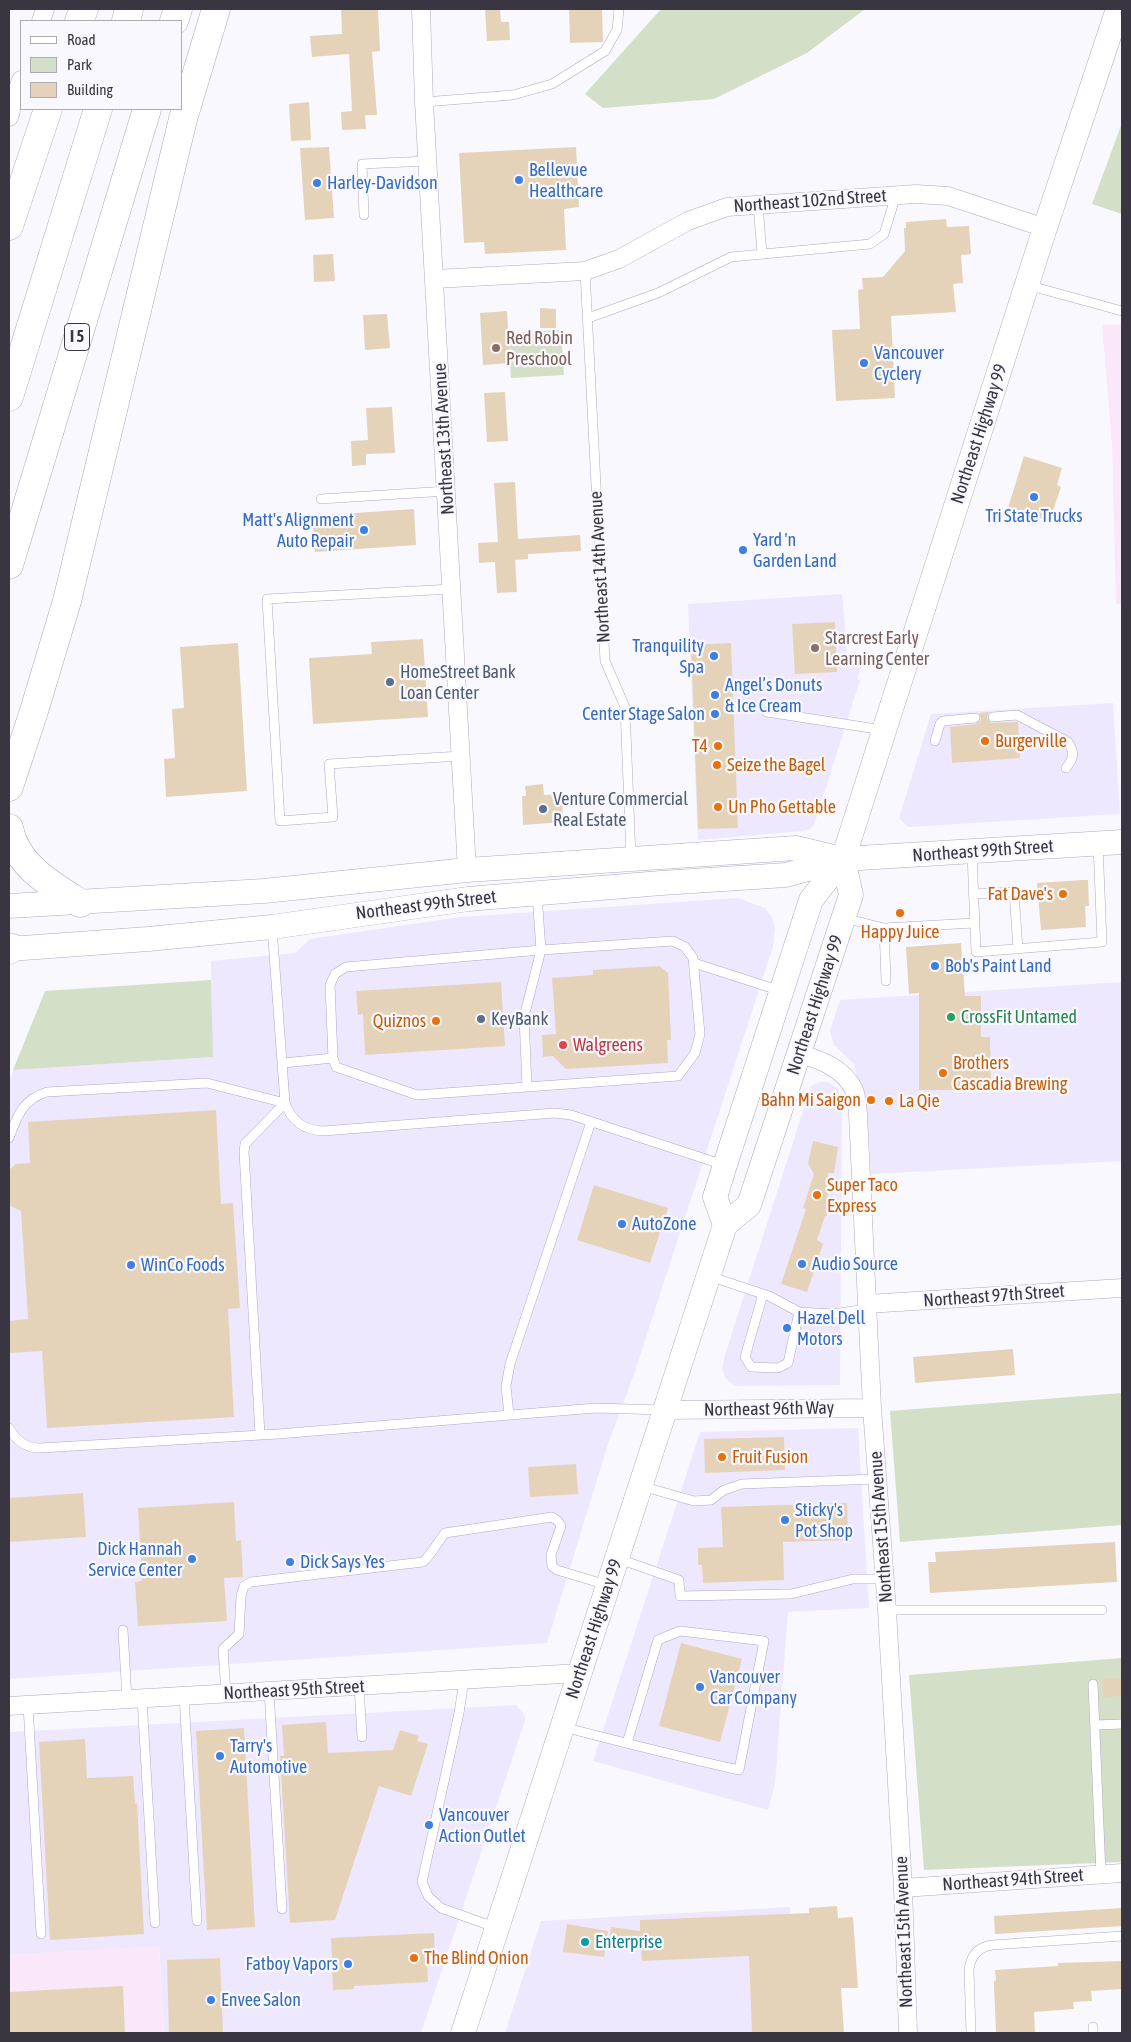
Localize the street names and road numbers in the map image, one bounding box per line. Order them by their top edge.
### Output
street label: Northeast 102nd Street [733,185,887,217]
road number: I 5 [64,324,90,351]
street label: Northeast Highway 99 [946,361,1012,507]
street label: Northeast 13th Avenue [429,363,459,515]
street label: Northeast 14th Avenue [585,491,615,643]
street label: Northeast 99th Street [912,835,1054,867]
street label: Northeast 99th Street [354,886,498,924]
street label: Northeast Highway 99 [782,932,848,1078]
street label: Northeast 97th Street [923,1280,1065,1312]
street label: Northeast 96th Way [704,1397,834,1421]
street label: Northeast 15th Avenue [865,1451,897,1603]
street label: Northeast Highway 99 [561,1556,627,1702]
street label: Northeast 95th Street [223,1676,365,1704]
street label: Northeast 15th Avenue [891,1856,917,2008]
street label: Northeast 94th Street [942,1864,1084,1896]

